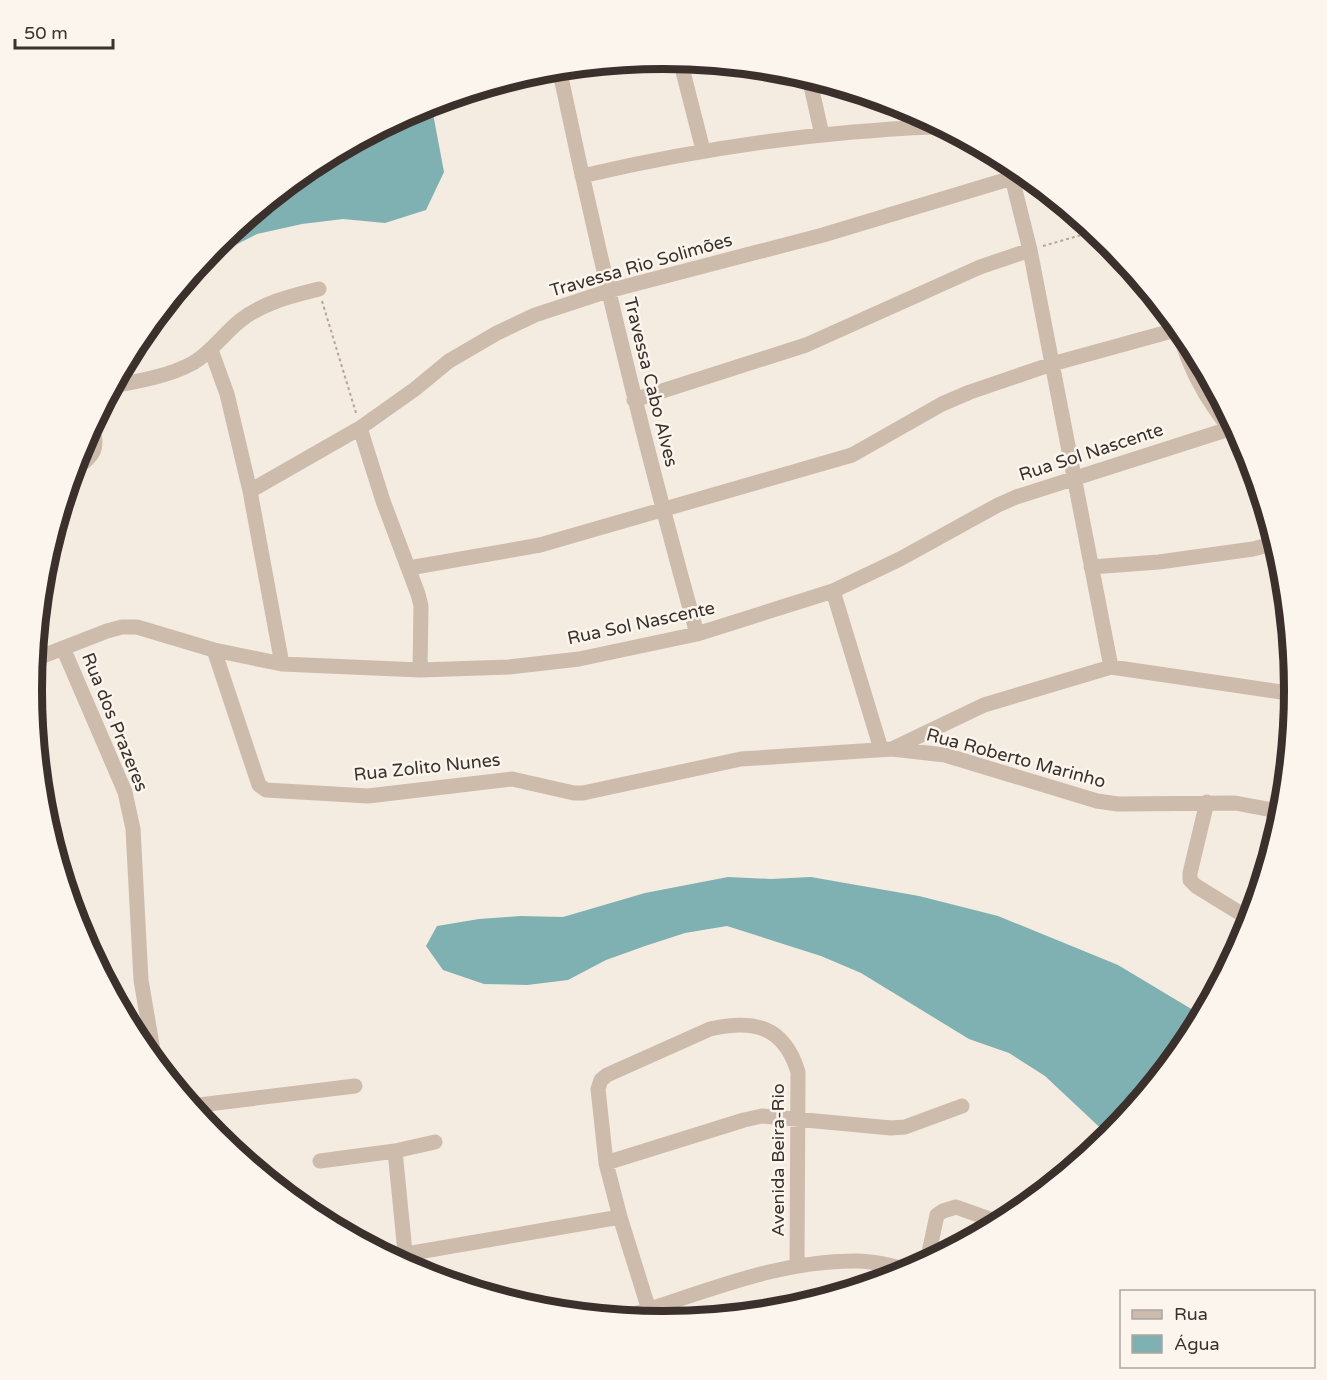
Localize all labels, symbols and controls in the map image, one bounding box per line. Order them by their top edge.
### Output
scale bar [15,12,112,50]
text: 50 m [24,22,68,44]
street label: Travessa Rio Solimões [547,228,735,302]
street label: Travessa Cabo Alves [619,295,683,469]
street label: Rua Sol Nascente [1016,418,1166,486]
street label: Rua Sol Nascente [565,597,717,649]
street label: Rua dos Prazeres [77,649,153,795]
street label: Rua Roberto Marinho [924,723,1108,793]
street label: Rua Zolito Nunes [353,748,501,786]
street label: Avenida Beira-Rio [767,1083,789,1237]
legend [1120,1290,1315,1368]
text: Rua [1174,1303,1208,1325]
text: Água [1174,1333,1220,1355]

